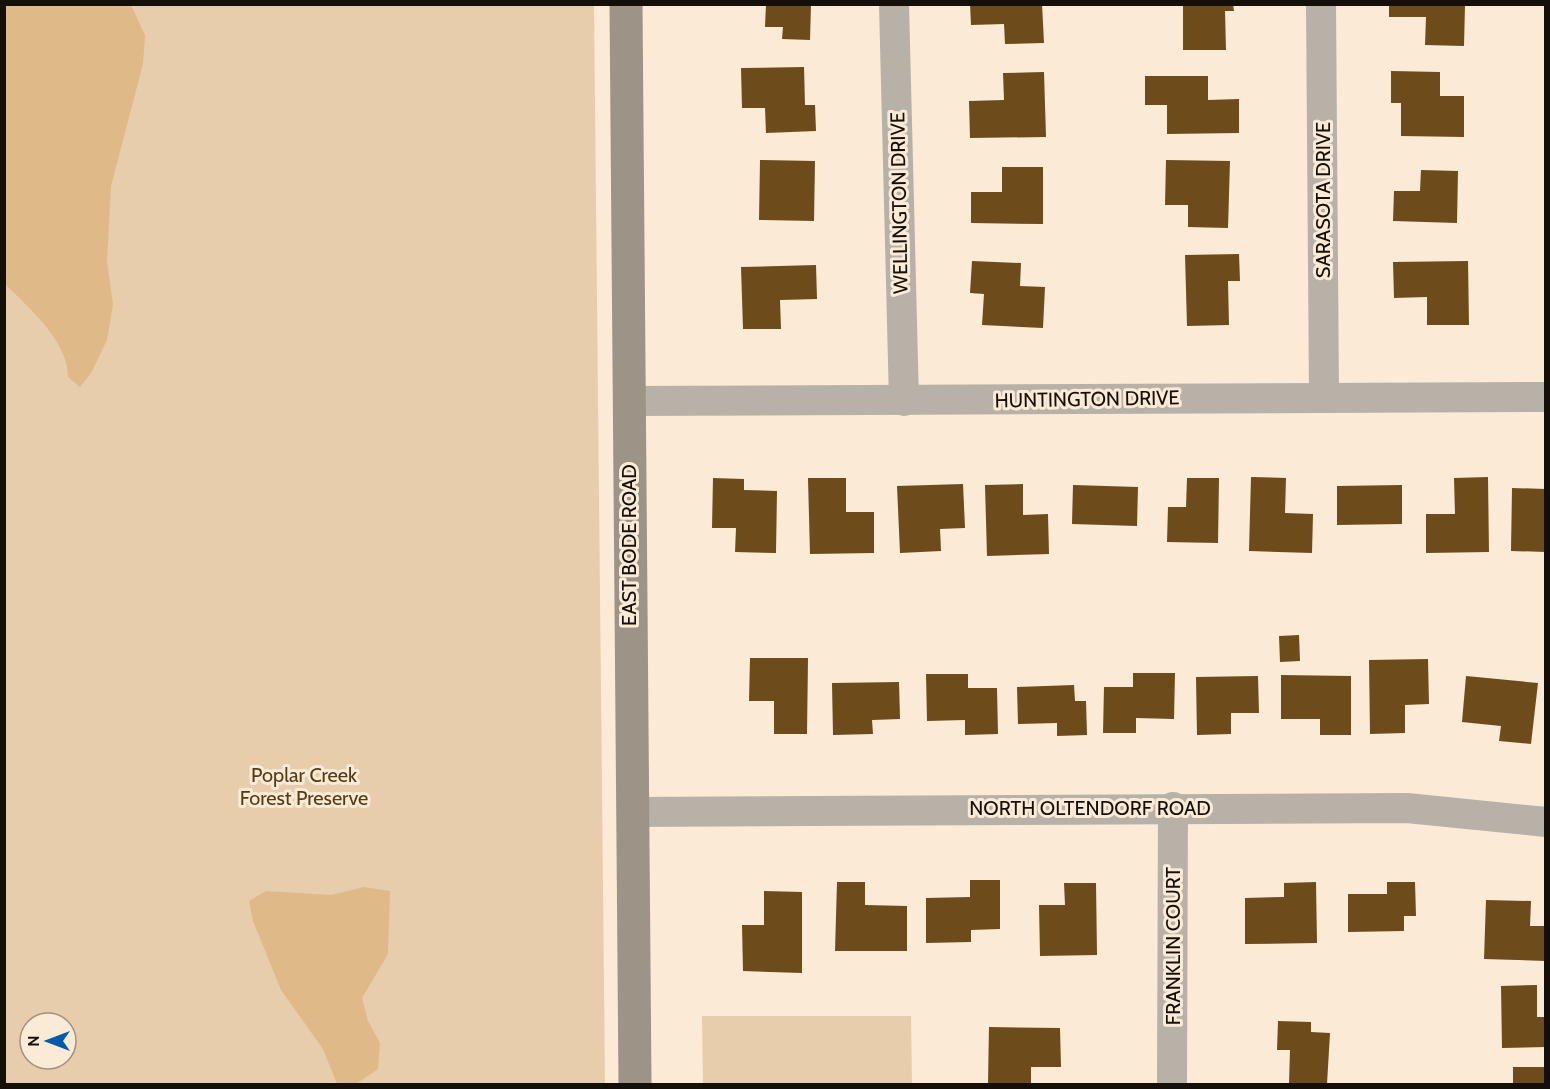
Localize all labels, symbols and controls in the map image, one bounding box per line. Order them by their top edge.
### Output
street label: WELLINGTON DRIVE [885,112,913,294]
street label: SARASOTA DRIVE [1311,122,1335,278]
street label: HUNTINGTON DRIVE [994,385,1180,413]
street label: EAST BODE ROAD [617,464,641,626]
park label: Poplar Creek Forest Preserve [240,763,368,810]
street label: NORTH OLTENDORF ROAD [969,796,1211,820]
street label: FRANKLIN COURT [1161,867,1185,1025]
north arrow [18,1011,78,1071]
text: N [24,1035,43,1047]

